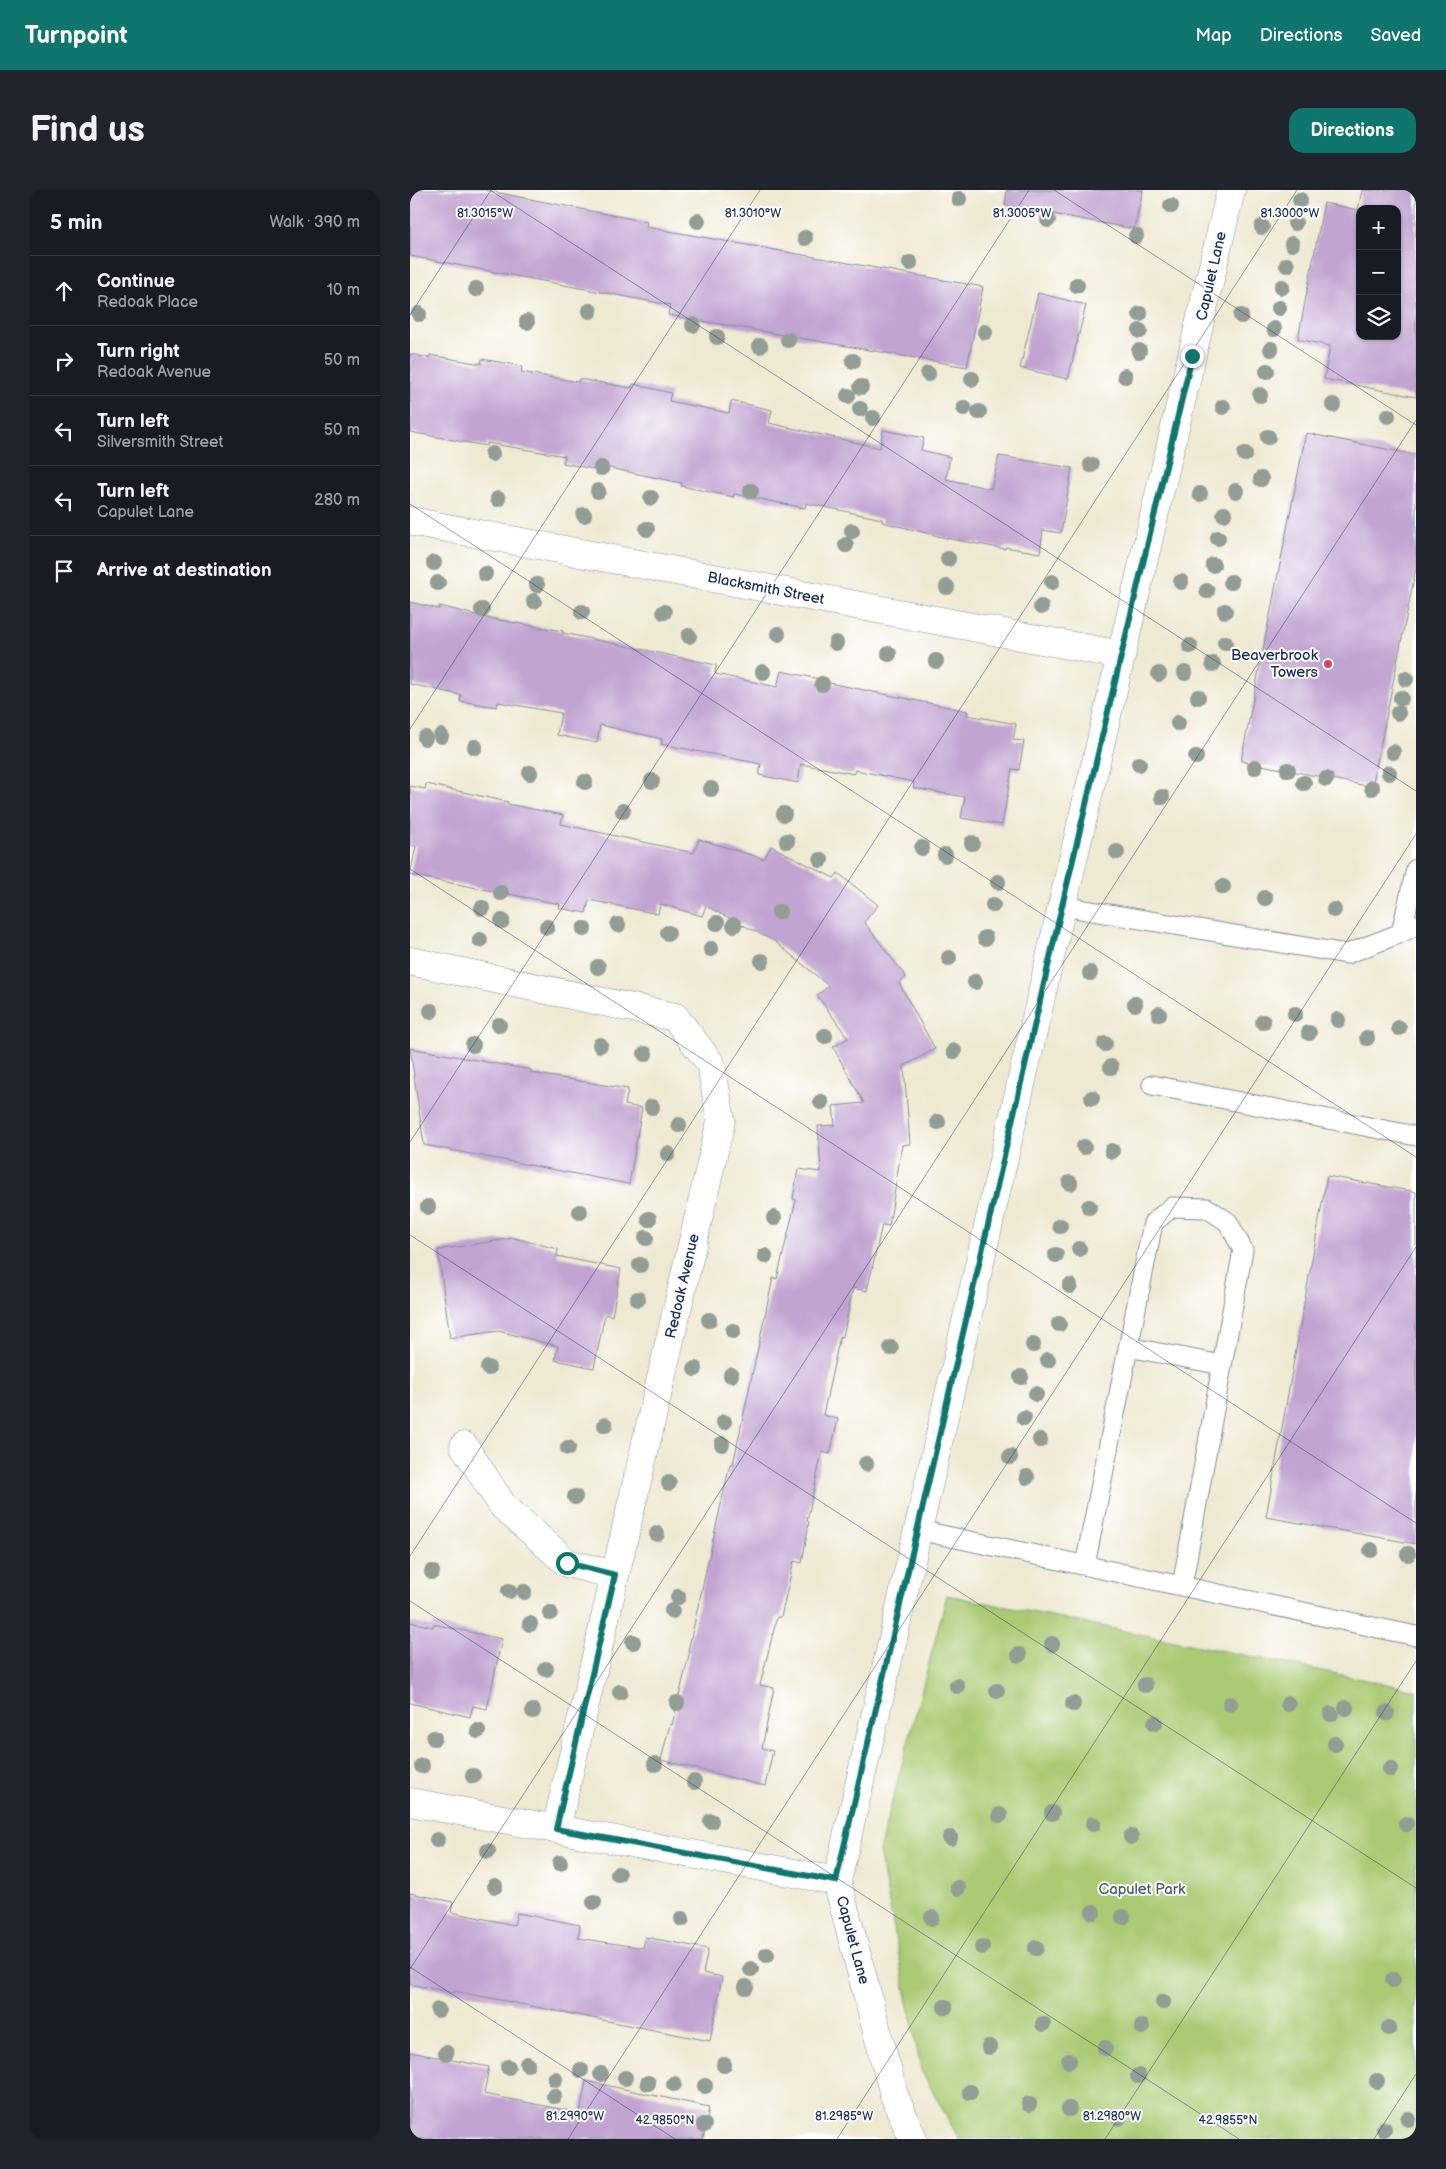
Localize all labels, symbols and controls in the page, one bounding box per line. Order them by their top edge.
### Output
text: Turnpoint [25,21,128,50]
text: Map [1196,25,1232,46]
text: Directions [1260,25,1342,46]
text: Saved [1370,25,1421,46]
button: Directions [1289,108,1416,153]
text: Find us [30,109,145,152]
map controls [1356,205,1401,340]
button: + [1356,205,1401,250]
text: 81.3015°W [457,206,513,221]
text: 81.3010°W [725,206,781,221]
text: 81.3005°W [993,206,1051,221]
text: 81.3000°W [1261,206,1320,221]
text: 5 min [50,210,103,235]
text: Walk · 390 m [269,213,360,232]
street label: Capulet Lane [1192,230,1231,323]
button: − [1356,250,1401,295]
text: Continue [97,270,175,293]
icon: ahead [50,277,78,305]
text: 10 m [327,281,360,300]
text: Redoak Place [97,293,198,312]
button: layers [1356,295,1401,340]
text: Turn right [97,340,180,363]
route end [1181,345,1204,368]
icon: right [50,347,78,375]
text: 50 m [324,351,360,370]
text: Redoak Avenue [97,363,211,382]
text: Turn left [97,410,169,433]
icon: left [50,417,78,445]
text: 50 m [324,421,360,440]
text: Silversmith Street [97,433,223,452]
text: Turn left [97,480,169,503]
icon: left [50,487,78,515]
text: 280 m [314,491,360,510]
text: Capulet Lane [97,503,194,522]
icon: arrive [50,557,78,585]
text: Arrive at destination [97,559,272,582]
street label: Blacksmith Street [706,568,826,609]
place label: Beaverbrook Towers [1231,646,1319,682]
marker: Beaverbrook Towers [1322,658,1334,670]
street label: Redoak Avenue [661,1232,704,1340]
route start [556,1552,579,1575]
park label: Capulet Park [1099,1880,1186,1899]
street label: Capulet Lane [832,1894,873,1987]
text: 81.2990°W [546,2109,604,2124]
text: 81.2985°W [815,2109,873,2124]
text: 81.2980°W [1083,2109,1141,2124]
text: 42.9850°N [635,2113,695,2128]
text: 42.9855°N [1199,2113,1257,2128]

